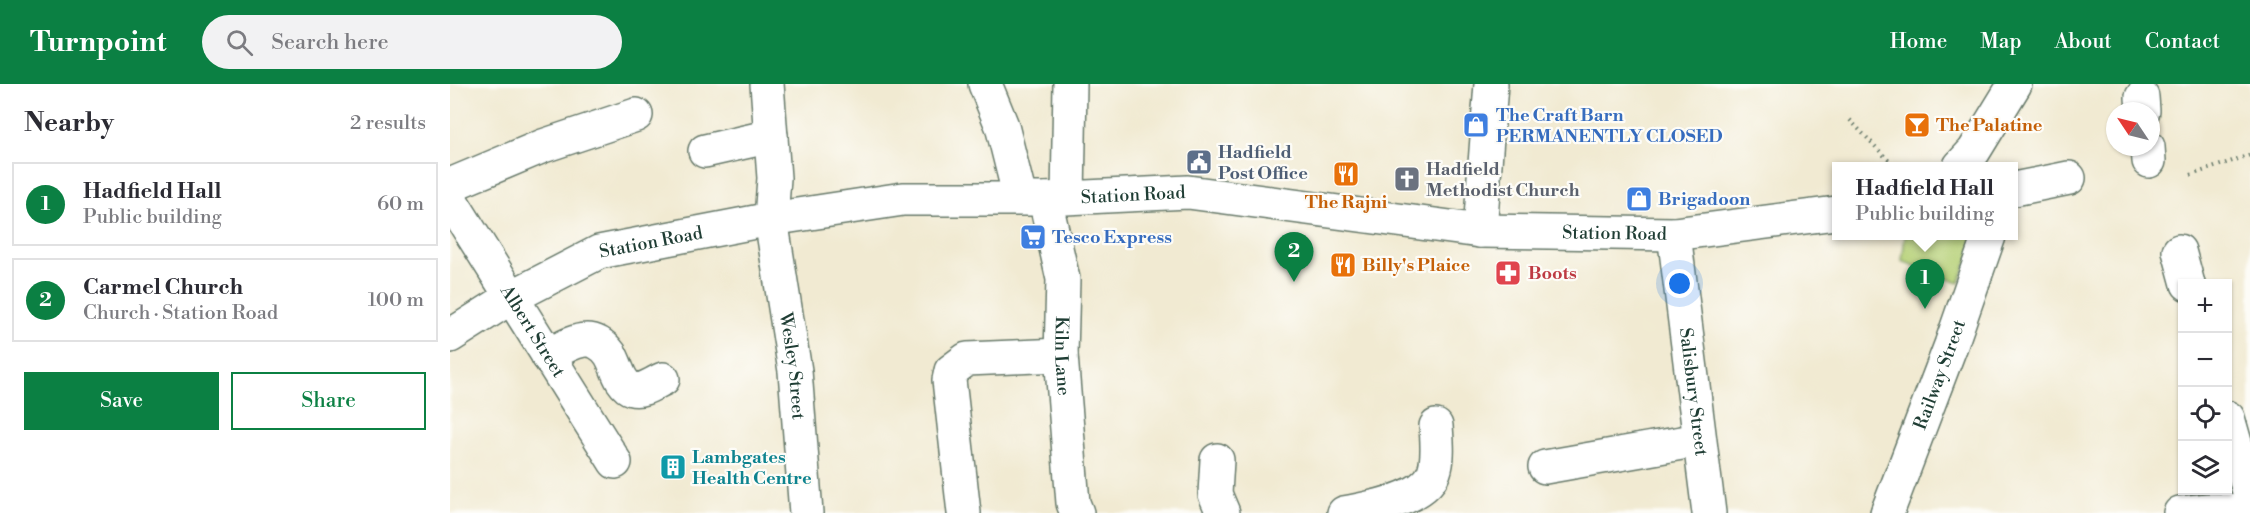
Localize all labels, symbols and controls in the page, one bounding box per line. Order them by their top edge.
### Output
search box [202,15,622,69]
text: Turnpoint [30,25,166,60]
icon: search [223,26,256,59]
text: Search here [271,29,389,56]
text: Home [1890,29,1947,55]
text: Map [1980,29,2022,55]
text: About [2055,29,2112,55]
text: Contact [2145,29,2220,55]
north arrow [2106,102,2160,156]
place label: The Craft Barn PERMANENTLY CLOSED [1496,104,1723,148]
text: Nearby [24,107,114,139]
shop icon: The Craft Barn PERMANENTLY CLOSED [1461,110,1491,140]
bar icon: The Palatine [1902,110,1932,140]
text: 2 results [350,111,426,136]
place label: The Palatine [1936,114,2043,137]
place label: Hadfield Post Office [1218,141,1308,185]
public building icon: Hadfield Post Office [1184,147,1214,177]
place label: Hadfield Methodist Church [1426,158,1580,202]
restaurant icon: The Rajni [1331,159,1361,189]
popup [1832,162,2018,240]
church icon: Hadfield Methodist Church [1392,164,1422,194]
text: Hadfield Hall [1856,175,1994,202]
text: Hadfield Hall [83,178,221,205]
street label: Station Road [1080,181,1187,209]
shop icon: Brigadoon [1624,184,1654,214]
place label: Brigadoon [1658,188,1750,211]
place label: The Rajni [1305,191,1387,214]
text: 1 [41,192,50,217]
text: 60 m [377,192,424,217]
text: Public building [1856,202,1994,227]
text: Public building [83,205,222,230]
street label: Station Road [597,221,705,264]
street label: Station Road [1562,221,1668,246]
supermarket icon: Tesco Express [1018,222,1048,252]
place label: Tesco Express [1052,226,1172,249]
pin: 2 [1274,232,1314,282]
restaurant icon: Billy's Plaice [1328,250,1358,280]
place label: Billy's Plaice [1362,254,1470,277]
pharmacy icon: Boots [1493,258,1523,288]
pin: 1 [1906,260,1944,309]
place label: Boots [1528,262,1577,285]
your location [1665,269,1694,298]
text: Carmel Church [83,274,243,301]
map controls [2178,279,2232,495]
button: + [2178,279,2232,333]
street label: Albert Street [494,280,570,382]
text: 2 [39,288,52,313]
text: 100 m [368,288,424,313]
text: Church · Station Road [83,301,278,326]
street label: Wesley Street [774,310,810,421]
street label: Kiln Lane [1049,316,1075,397]
street label: Railway Street [1909,316,1971,433]
street label: Salisbury Street [1674,326,1713,458]
button: − [2178,333,2232,387]
button: Save [24,372,219,430]
button: Share [231,372,426,430]
button: locate [2178,387,2232,441]
button: layers [2178,441,2232,495]
place label: Lambgates Health Centre [692,446,812,490]
building icon: Lambgates Health Centre [658,452,688,482]

